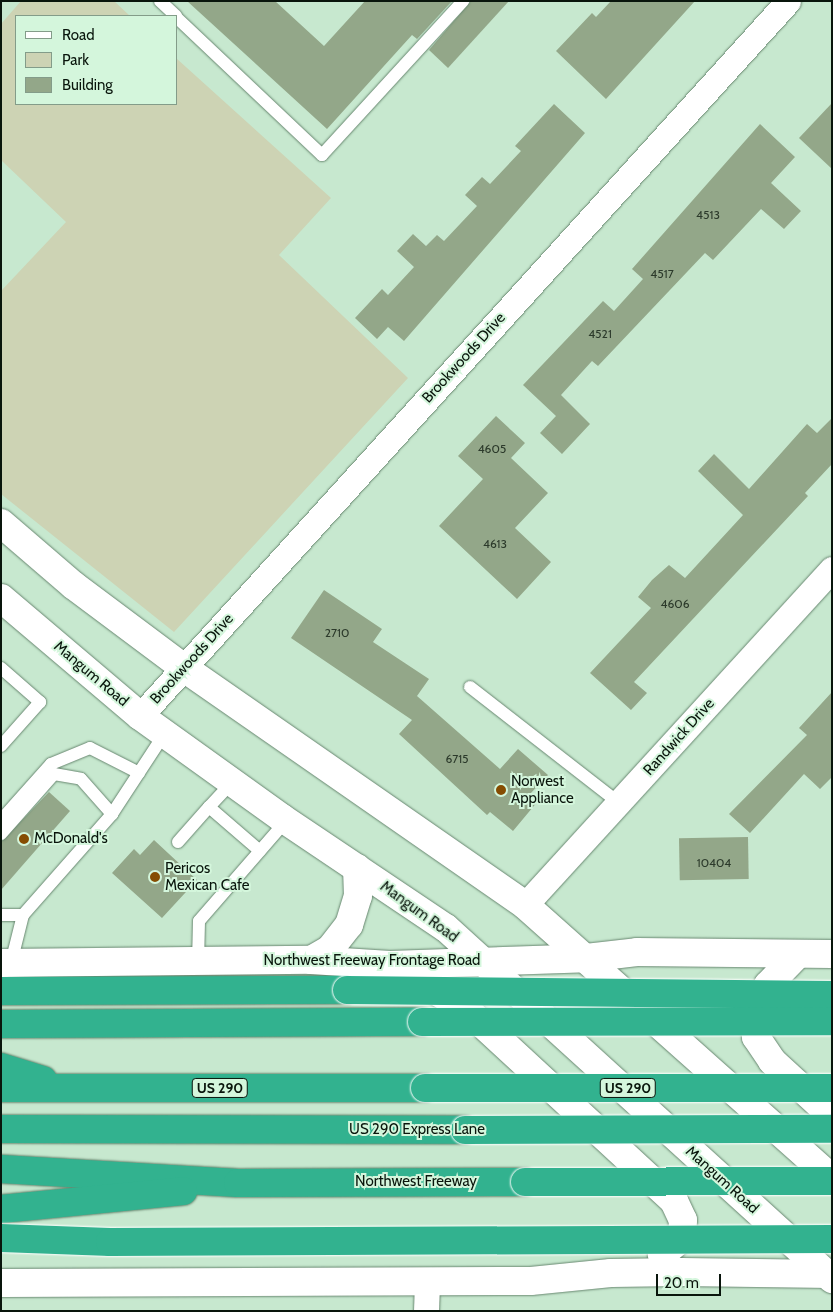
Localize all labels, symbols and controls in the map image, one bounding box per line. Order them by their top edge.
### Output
legend [15,15,178,105]
text: Road [62,26,95,44]
text: Park [62,51,89,69]
text: Building [62,76,113,94]
house number: 4513 [696,208,720,222]
house number: 4517 [650,267,674,281]
street label: Brookwoods Drive [419,309,509,407]
house number: 4521 [588,327,612,341]
house number: 4605 [478,442,506,456]
house number: 4613 [483,537,507,551]
house number: 4606 [661,597,689,611]
street label: Brookwoods Drive [147,610,237,708]
house number: 2710 [325,626,349,640]
street label: Mangum Road [50,638,132,710]
street label: Randwick Drive [640,695,718,779]
house number: 6715 [445,752,469,766]
place label: Norwest Appliance [511,772,574,807]
marker: Norwest Appliance [495,784,507,796]
place label: McDonald's [34,830,108,848]
marker: McDonald's [18,833,30,845]
house number: 10404 [697,856,731,870]
place label: Pericos Mexican Cafe [165,859,250,894]
marker: Pericos Mexican Cafe [149,871,161,883]
street label: Mangum Road [376,878,462,946]
street label: Northwest Freeway Frontage Road [264,952,480,970]
road number: US 290 [191,1076,249,1100]
road number: US 290 [599,1076,657,1100]
street label: US 290 Express Lane [349,1121,485,1139]
street label: Mangum Road [682,1143,762,1217]
street label: Northwest Freeway [355,1173,477,1191]
scale bar [658,1264,723,1296]
text: 20 m [664,1274,699,1292]

